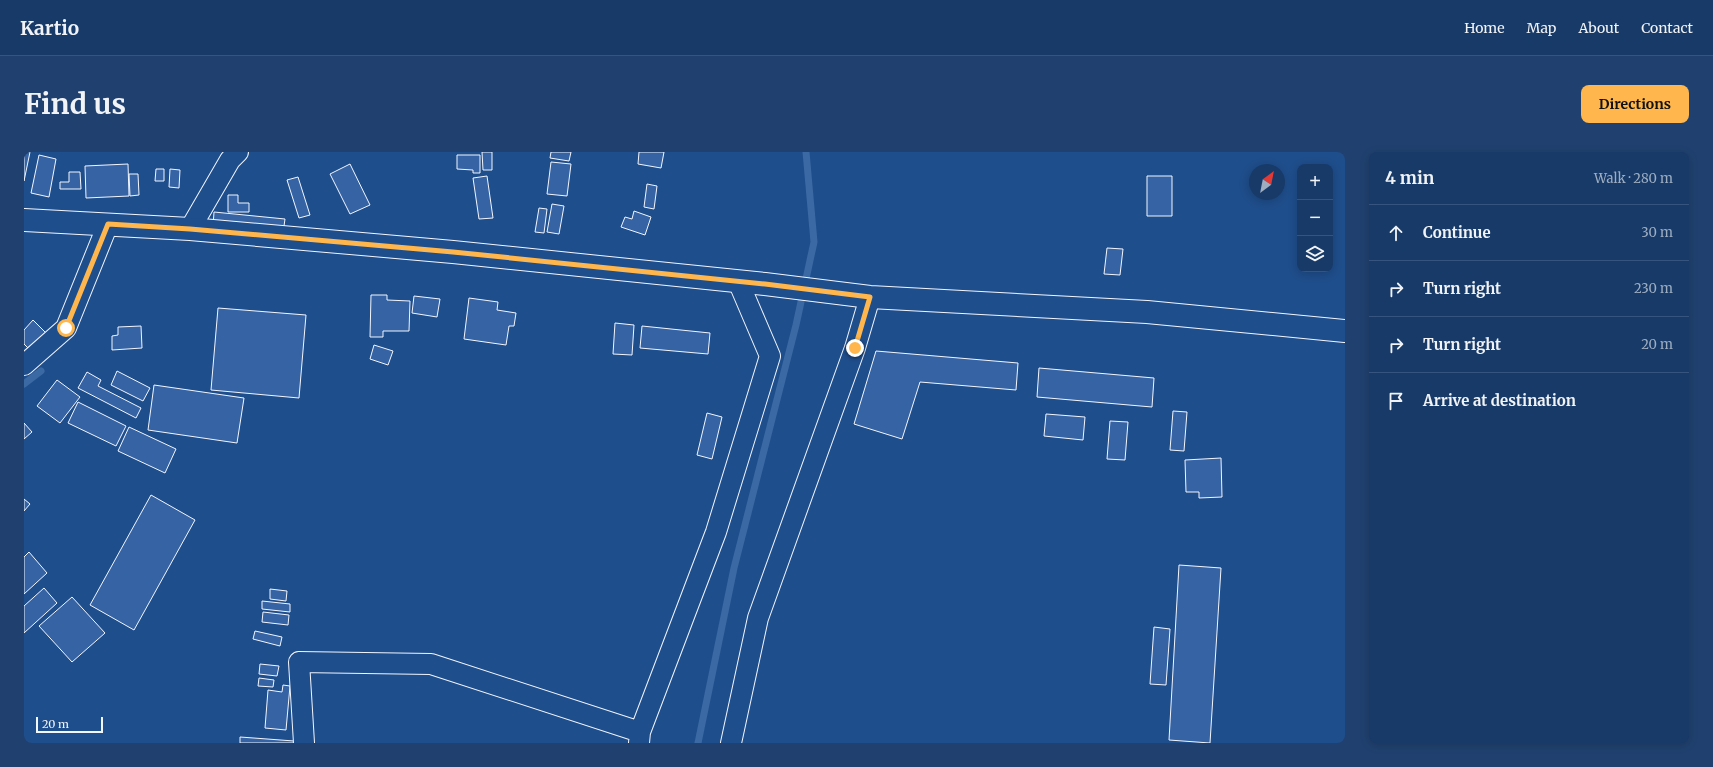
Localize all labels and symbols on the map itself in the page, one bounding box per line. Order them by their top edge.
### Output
north arrow [1249,164,1285,200]
route start [57,319,75,337]
route end [846,339,864,357]
scale bar [36,715,103,734]

